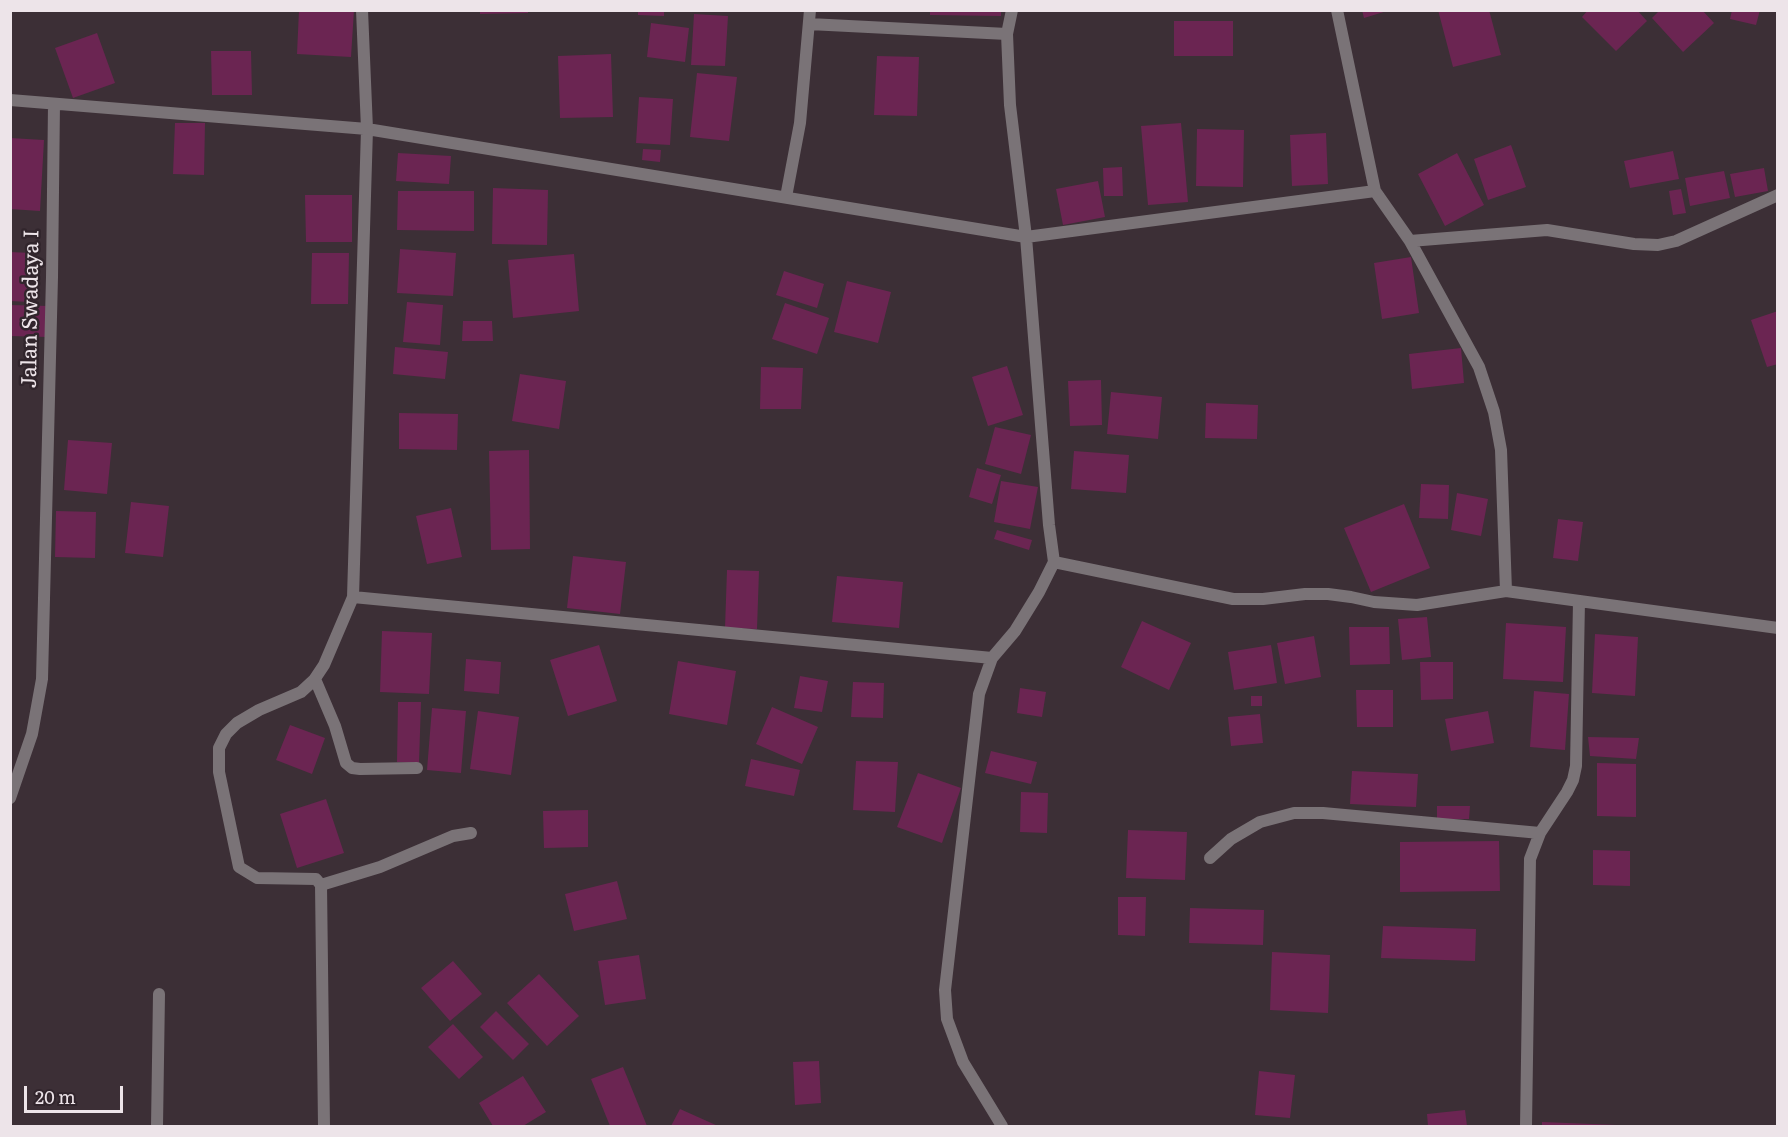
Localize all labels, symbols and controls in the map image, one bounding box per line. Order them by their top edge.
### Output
street label: Jalan Swadaya I [17,229,45,389]
scale bar [27,1074,126,1112]
text: 20 m [35,1083,76,1110]

